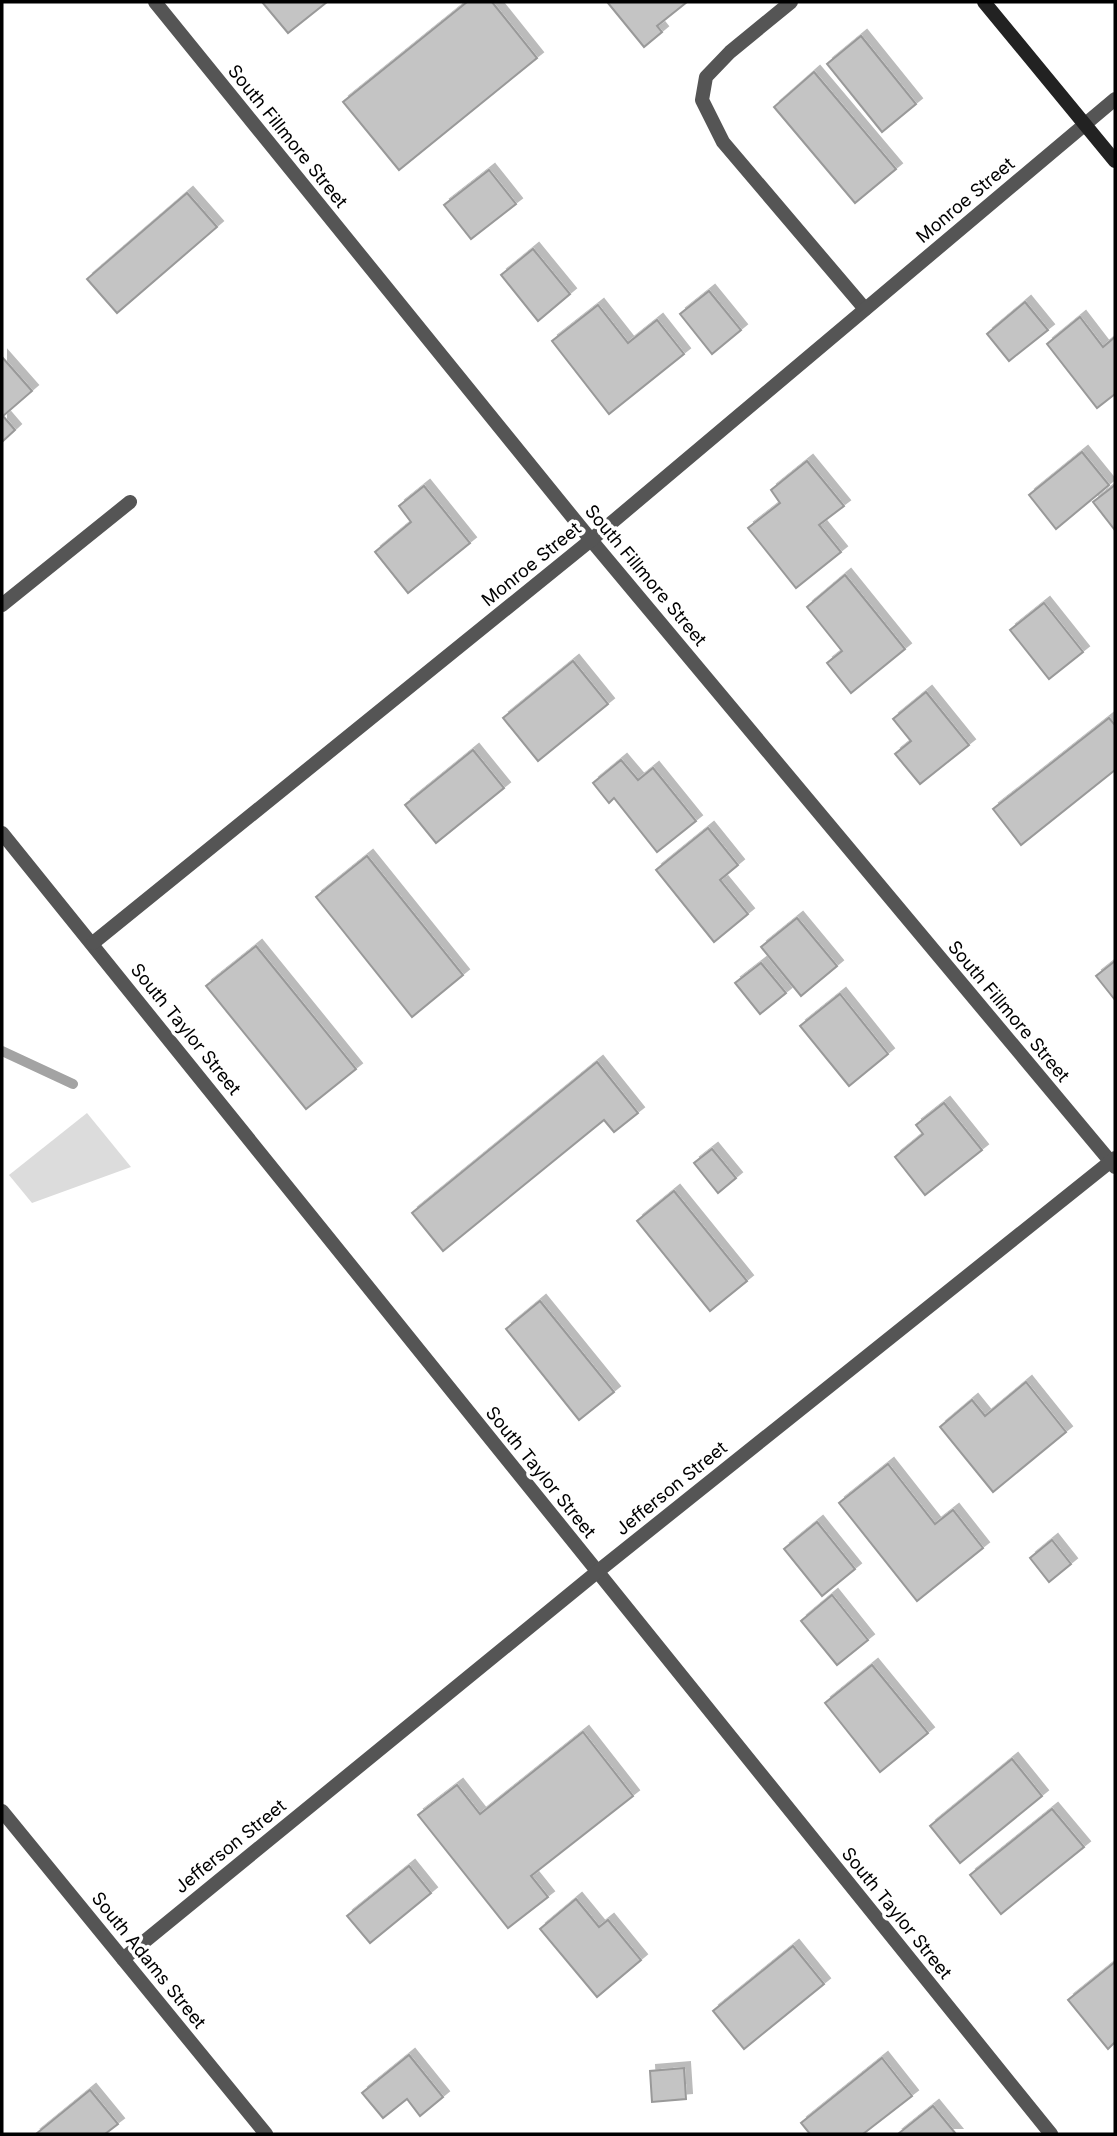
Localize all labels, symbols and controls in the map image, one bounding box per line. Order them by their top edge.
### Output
street label: South Fillmore Street [224,60,352,212]
street label: Monroe Street [912,153,1018,247]
street label: South Fillmore Street [581,500,711,650]
street label: Monroe Street [477,518,585,610]
street label: South Fillmore Street [944,936,1074,1086]
street label: South Taylor Street [127,959,245,1099]
street label: South Taylor Street [482,1402,600,1542]
street label: Jefferson Street [611,1437,731,1539]
street label: Jefferson Street [170,1795,290,1897]
street label: South Taylor Street [838,1843,956,1983]
street label: South Adams Street [88,1888,210,2032]

